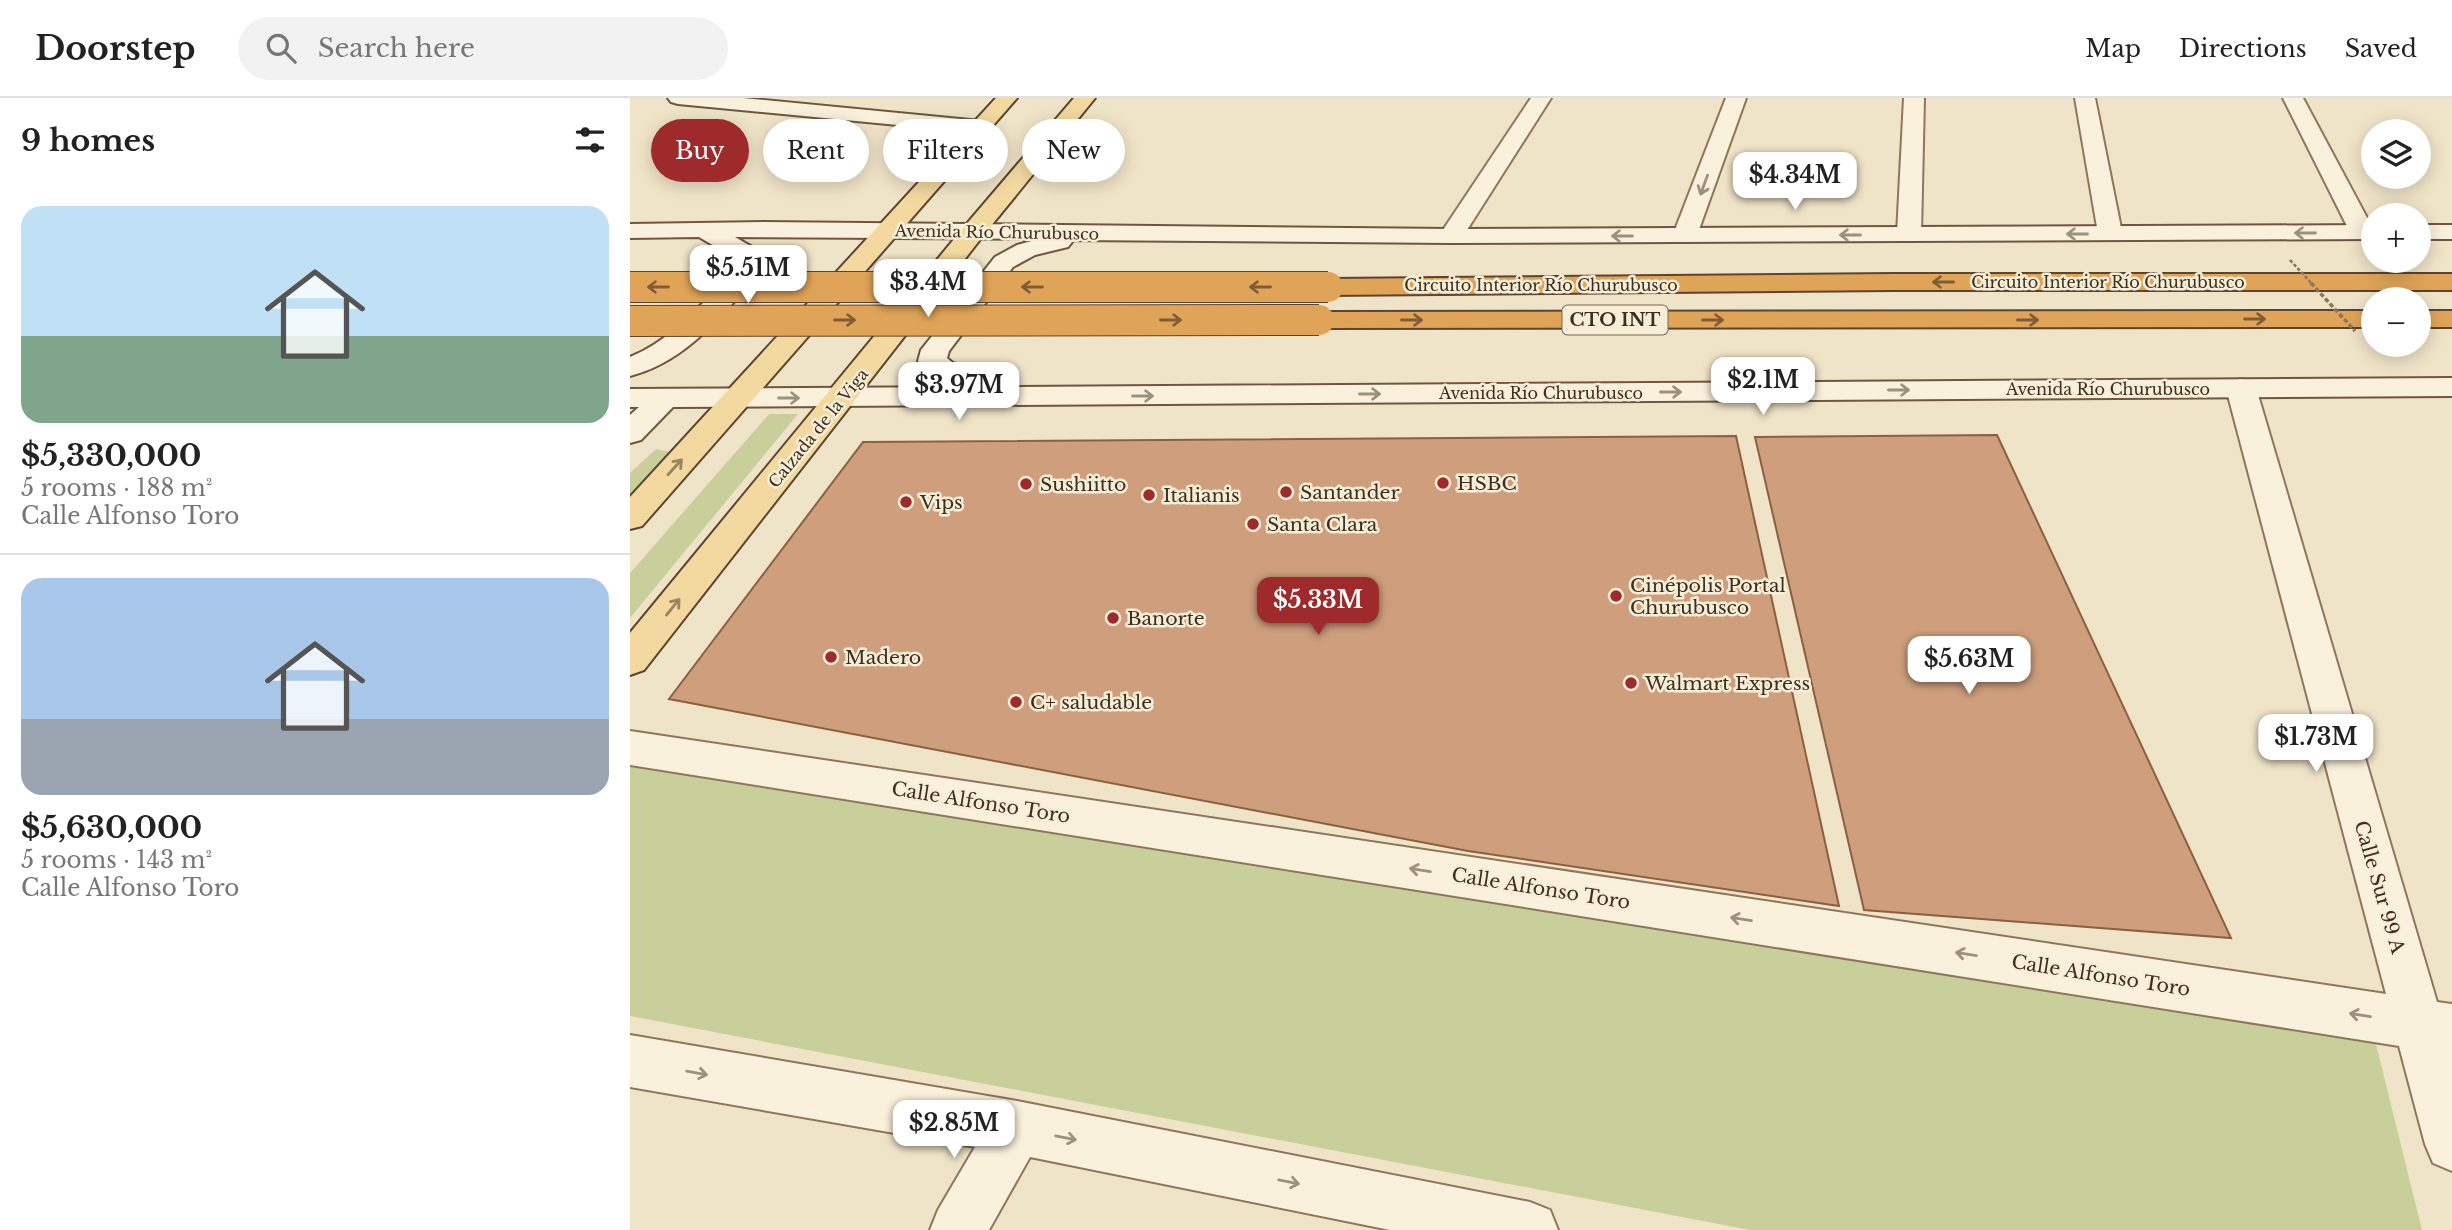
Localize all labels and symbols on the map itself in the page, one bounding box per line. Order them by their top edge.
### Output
pin: $4.34M [1738,152,1852,212]
one-way arrow [1697,174,1709,196]
street label: Avenida Río Churubusco [894,220,1099,244]
one-way arrow [2294,226,2317,240]
one-way arrow [2066,227,2089,241]
one-way arrow [1839,228,1862,242]
one-way arrow [1611,229,1634,243]
pin: $5.51M [691,246,805,305]
pin: $3.4M [879,260,977,319]
street label: Circuito Interior Río Churubusco [1971,272,2245,292]
street label: Circuito Interior Río Churubusco [1404,275,1678,295]
one-way arrow [1932,275,1955,289]
one-way arrow [646,280,669,294]
one-way arrow [1021,280,1044,294]
one-way arrow [1248,280,1271,294]
road number: CTO INT [1562,306,1668,334]
one-way arrow [2244,312,2267,326]
one-way arrow [833,313,856,327]
one-way arrow [1159,313,1182,327]
one-way arrow [1400,313,1423,327]
one-way arrow [1701,313,1724,327]
one-way arrow [2016,313,2039,327]
pin: $2.1M [1714,358,1812,417]
pin: $3.97M [902,362,1016,422]
street label: Calzada de la Viga [764,364,872,492]
street label: Avenida Río Churubusco [2005,379,2210,399]
street label: Avenida Río Churubusco [1438,383,1643,403]
one-way arrow [1887,384,1910,397]
one-way arrow [1660,385,1683,399]
one-way arrow [1359,387,1382,401]
one-way arrow [1131,389,1154,402]
one-way arrow [778,391,801,405]
one-way arrow [667,458,683,476]
place label: HSBC [1457,472,1517,495]
place label: Sushiitto [1040,473,1126,496]
marker: HSBC [1435,475,1451,491]
marker: Sushiitto [1018,476,1034,492]
place label: Santander [1300,481,1399,504]
place label: Italianis [1163,484,1240,507]
marker: Santander [1278,484,1294,500]
marker: Italianis [1141,487,1157,503]
place label: Vips [919,491,963,514]
marker: Vips [898,494,914,510]
place label: Santa Clara [1267,513,1378,536]
marker: Santa Clara [1245,516,1261,532]
place label: Cinépolis Portal Churubusco [1630,574,1786,619]
pin: $5.33M [1261,578,1375,637]
marker: Cinépolis Portal Churubusco [1608,588,1624,604]
one-way arrow [665,598,681,616]
place label: Banorte [1127,607,1205,630]
marker: Banorte [1105,610,1121,626]
pin: $5.63M [1912,636,2026,696]
place label: Madero [845,646,921,669]
marker: Madero [823,649,839,665]
place label: Walmart Express [1644,672,1810,695]
marker: Walmart Express [1623,675,1639,691]
place label: C+ saludable [1030,691,1152,714]
marker: C+ saludable [1008,694,1024,710]
pin: $1.73M [2259,714,2373,774]
street label: Calle Alfonso Toro [890,777,1072,828]
street label: Calle Sur 99 A [2350,818,2410,957]
one-way arrow [1409,863,1431,876]
street label: Calle Alfonso Toro [1450,863,1632,914]
one-way arrow [1730,912,1753,925]
one-way arrow [1955,947,1978,960]
street label: Calle Alfonso Toro [2010,950,2192,1001]
one-way arrow [2349,1008,2372,1021]
one-way arrow [685,1066,708,1080]
pin: $2.85M [897,1100,1011,1160]
one-way arrow [1054,1132,1077,1146]
one-way arrow [1277,1176,1300,1190]

